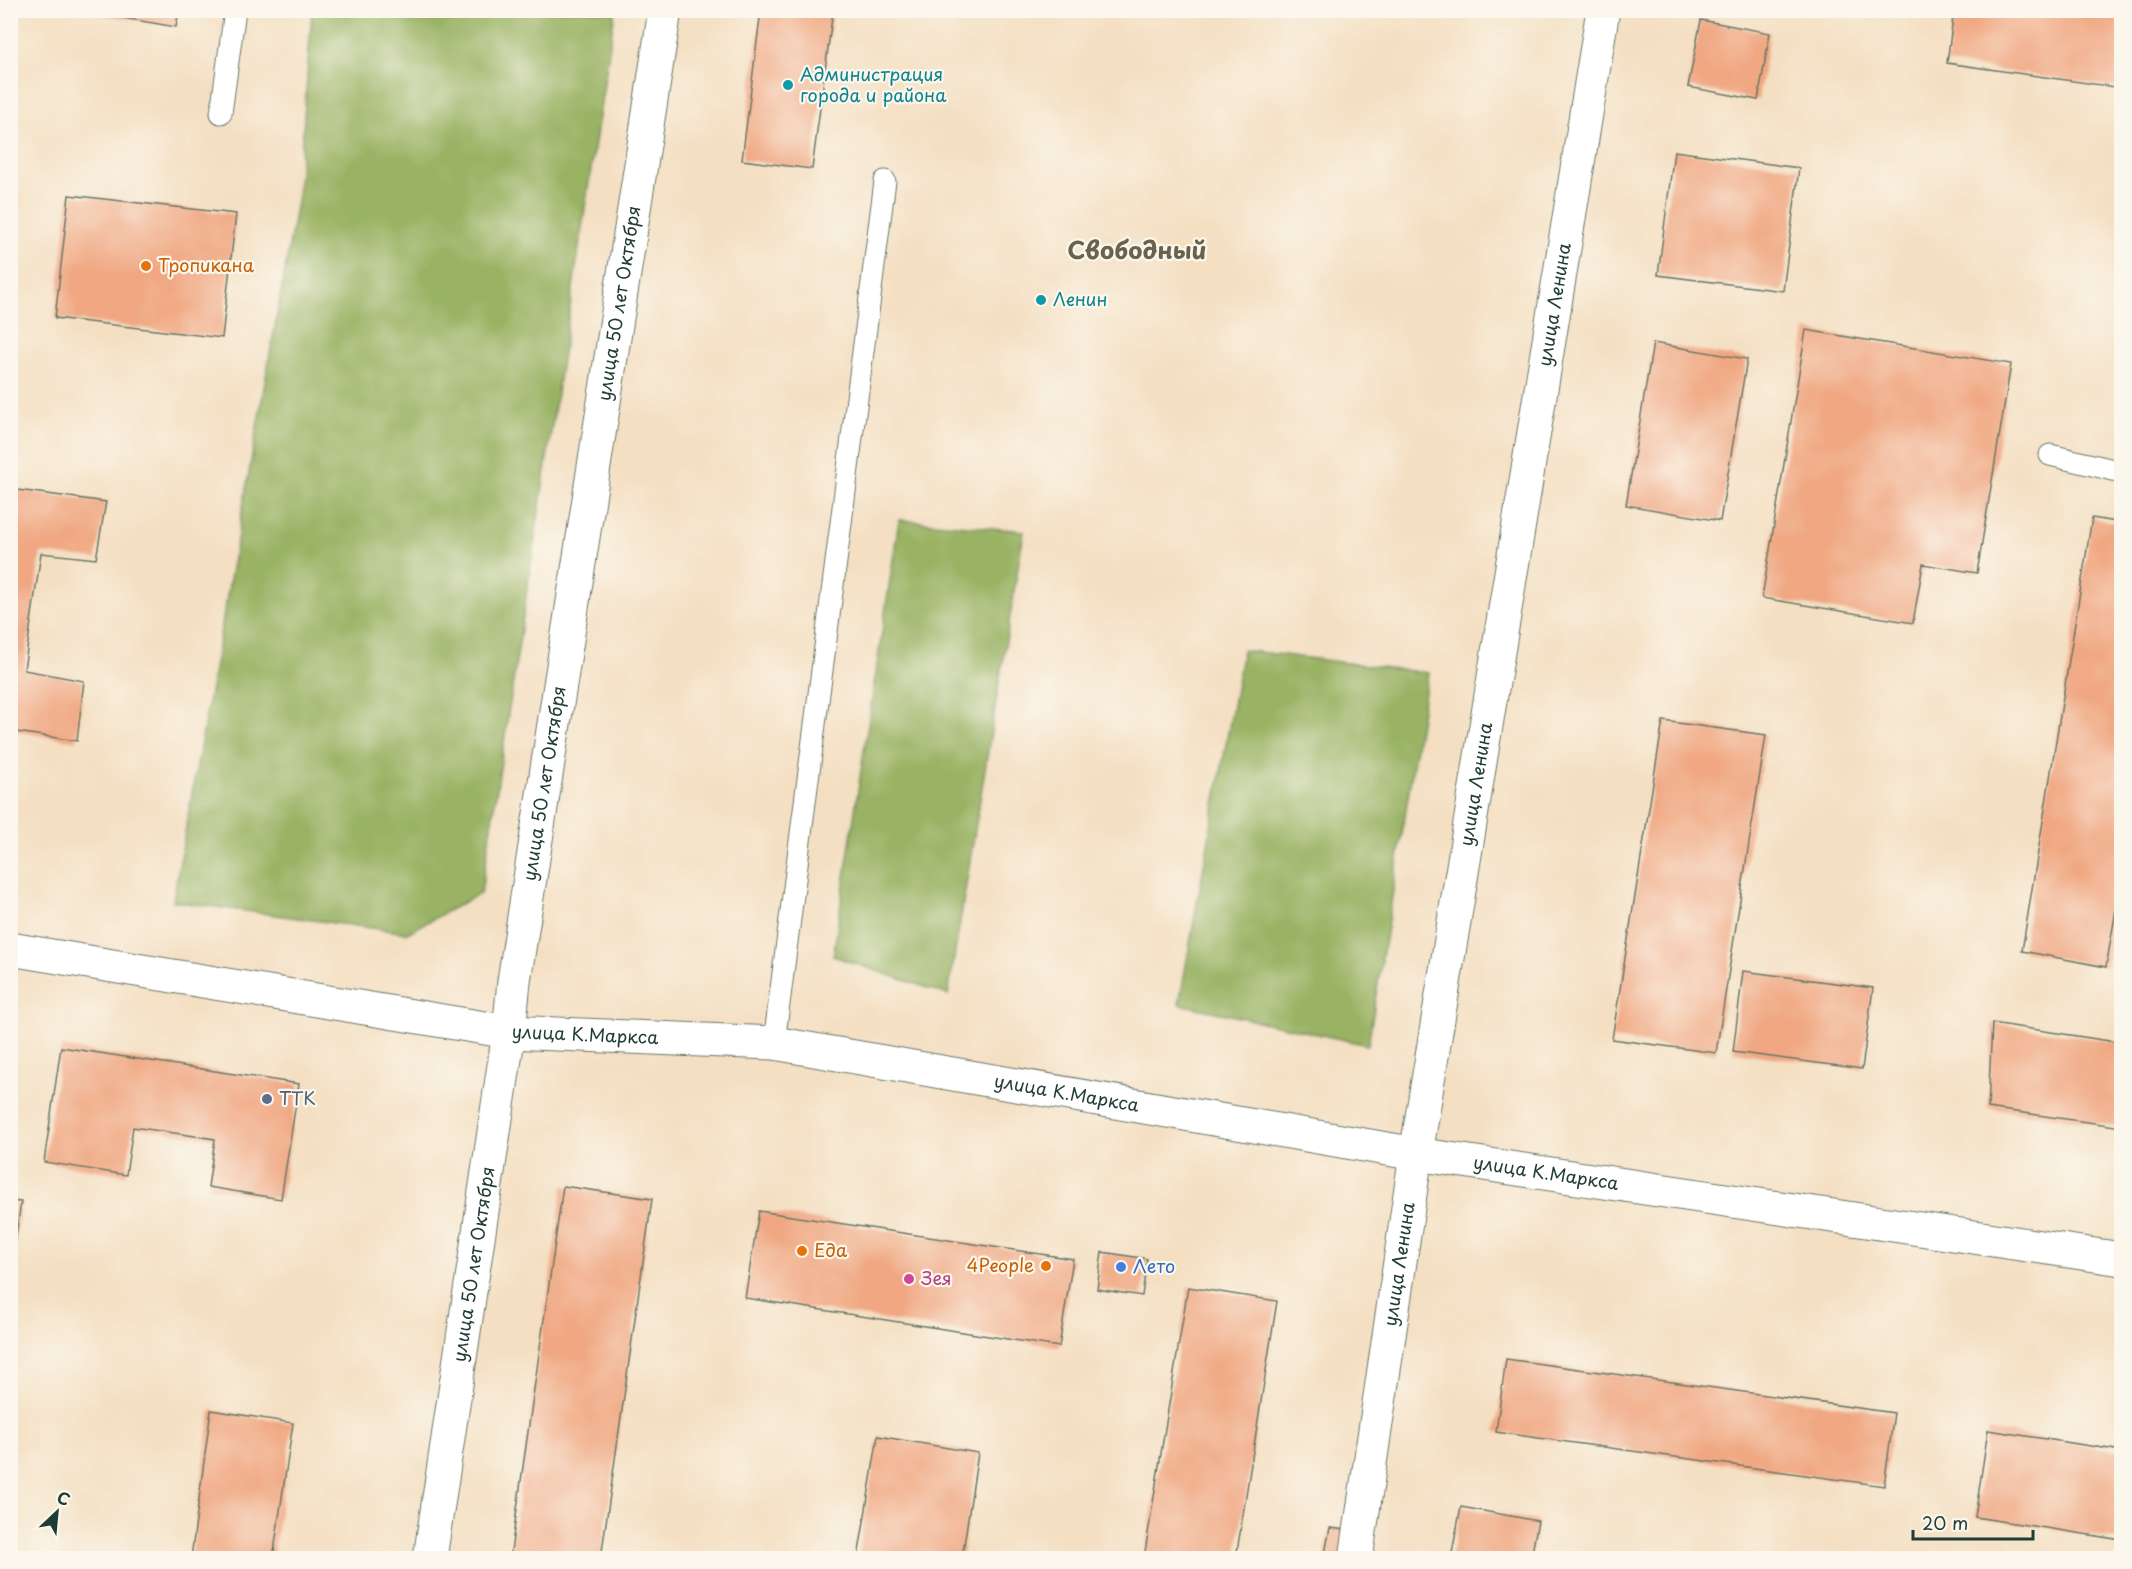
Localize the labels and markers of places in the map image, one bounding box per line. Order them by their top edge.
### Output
place label: Администрация города и района [800,60,947,108]
marker: Администрация города и района [781,78,795,92]
place label: Тропикана [158,251,255,278]
marker: Тропикана [139,259,153,273]
place label: Ленин [1053,285,1107,312]
marker: Ленин [1034,293,1048,307]
place label: ТТК [279,1084,316,1111]
marker: ТТК [260,1092,274,1106]
place label: Еда [814,1236,848,1263]
marker: Еда [795,1244,809,1258]
place label: 4People [967,1251,1034,1278]
place label: Лето [1133,1252,1175,1279]
marker: 4People [1039,1259,1053,1273]
marker: Лето [1114,1260,1128,1274]
place label: Зея [921,1264,952,1291]
marker: Зея [902,1272,916,1286]

